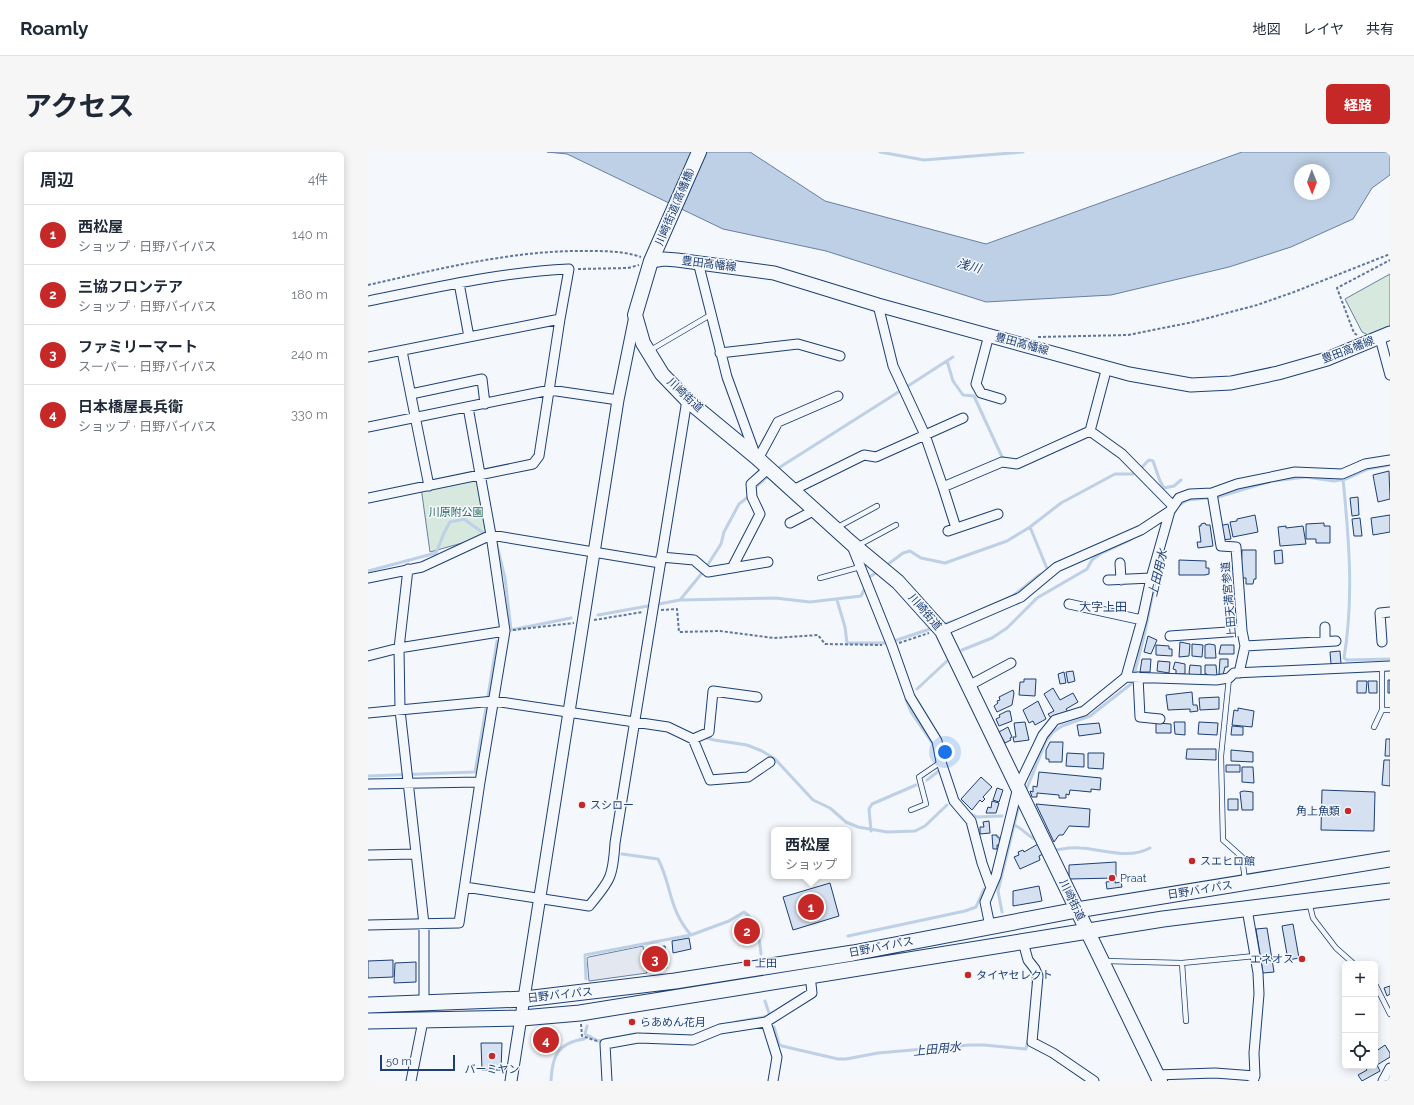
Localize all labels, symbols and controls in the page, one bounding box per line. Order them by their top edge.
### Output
text: Roamly [20,17,88,39]
text: 地図 [1252,21,1280,37]
text: レイヤ [1302,21,1344,37]
text: 共有 [1366,21,1394,37]
button: 経路 [1326,84,1390,124]
text: アクセス [24,90,135,123]
north arrow [1294,164,1330,200]
street label: 川崎街道(高幡橋) [653,166,697,248]
text: 周辺 [40,170,74,190]
text: 4件 [308,172,328,187]
text: 西松屋 [78,218,123,236]
text: 1 [50,227,56,242]
text: 140 m [292,227,328,242]
text: ショップ · 日野バイパス [78,239,217,254]
street label: 豊田高幡線 [681,254,737,274]
water label: 浅川 [956,256,984,277]
text: 三協フロンテア [78,278,183,296]
text: 2 [49,287,57,302]
text: 180 m [292,287,328,302]
text: ショップ · 日野バイパス [78,299,217,314]
street label: 豊田高幡線 [994,331,1050,357]
street label: 豊田高幡線 [1320,334,1376,366]
text: ファミリーマート [78,338,198,356]
text: 3 [49,347,57,362]
text: 240 m [291,347,328,362]
text: スーパー · 日野バイパス [78,359,217,374]
street label: 川崎街道 [664,375,706,415]
text: 日本橋屋長兵衛 [78,398,183,416]
text: 4 [49,407,57,422]
text: 330 m [291,407,328,422]
text: ショップ · 日野バイパス [78,419,217,434]
park label: 川原附公園 [429,506,484,519]
water label: 上田用水 [1146,546,1171,598]
street label: 上田天満宮参道 [1219,561,1239,639]
street label: 川崎街道 [906,591,944,633]
district label: 大字上田 [1079,600,1127,614]
your location [935,742,955,762]
place label: スシロー [590,799,634,812]
marker: スシロー [577,800,587,810]
place label: 角上魚類 [1296,805,1340,818]
marker: 角上魚類 [1343,806,1353,816]
popup [771,827,851,879]
text: 西松屋 [785,836,830,854]
place label: スエヒロ館 [1200,855,1255,868]
marker: スエヒロ館 [1187,856,1197,866]
text: ショップ [785,857,837,872]
place label: Praat [1120,872,1147,885]
marker: Praat [1107,873,1117,883]
street label: 川崎街道 [1057,877,1087,923]
street label: 日野バイパス [1166,878,1234,902]
pin: 1 [798,892,824,922]
pin: 2 [734,916,760,946]
street label: 日野バイパス [847,934,915,960]
pin: 3 [642,944,668,974]
place label: エネオス [1250,953,1294,966]
marker: エネオス [1297,954,1307,964]
place label: 上田 [755,957,777,970]
marker: 上田 [742,958,752,968]
map controls [1342,961,1378,1069]
button: + [1342,961,1378,997]
place label: タイヤセレクト [976,969,1053,982]
marker: タイヤセレクト [963,970,973,980]
street label: 日野バイパス [527,985,593,1005]
button: − [1342,997,1378,1033]
place label: らあめん花月 [640,1016,706,1029]
marker: らあめん花月 [627,1017,637,1027]
pin: 4 [533,1025,559,1055]
button: locate [1342,1033,1378,1069]
water label: 上田用水 [912,1039,964,1058]
marker: バーミヤン [487,1051,497,1061]
scale bar [380,1053,455,1072]
text: 50 m [386,1055,412,1068]
place label: バーミヤン [465,1063,520,1076]

